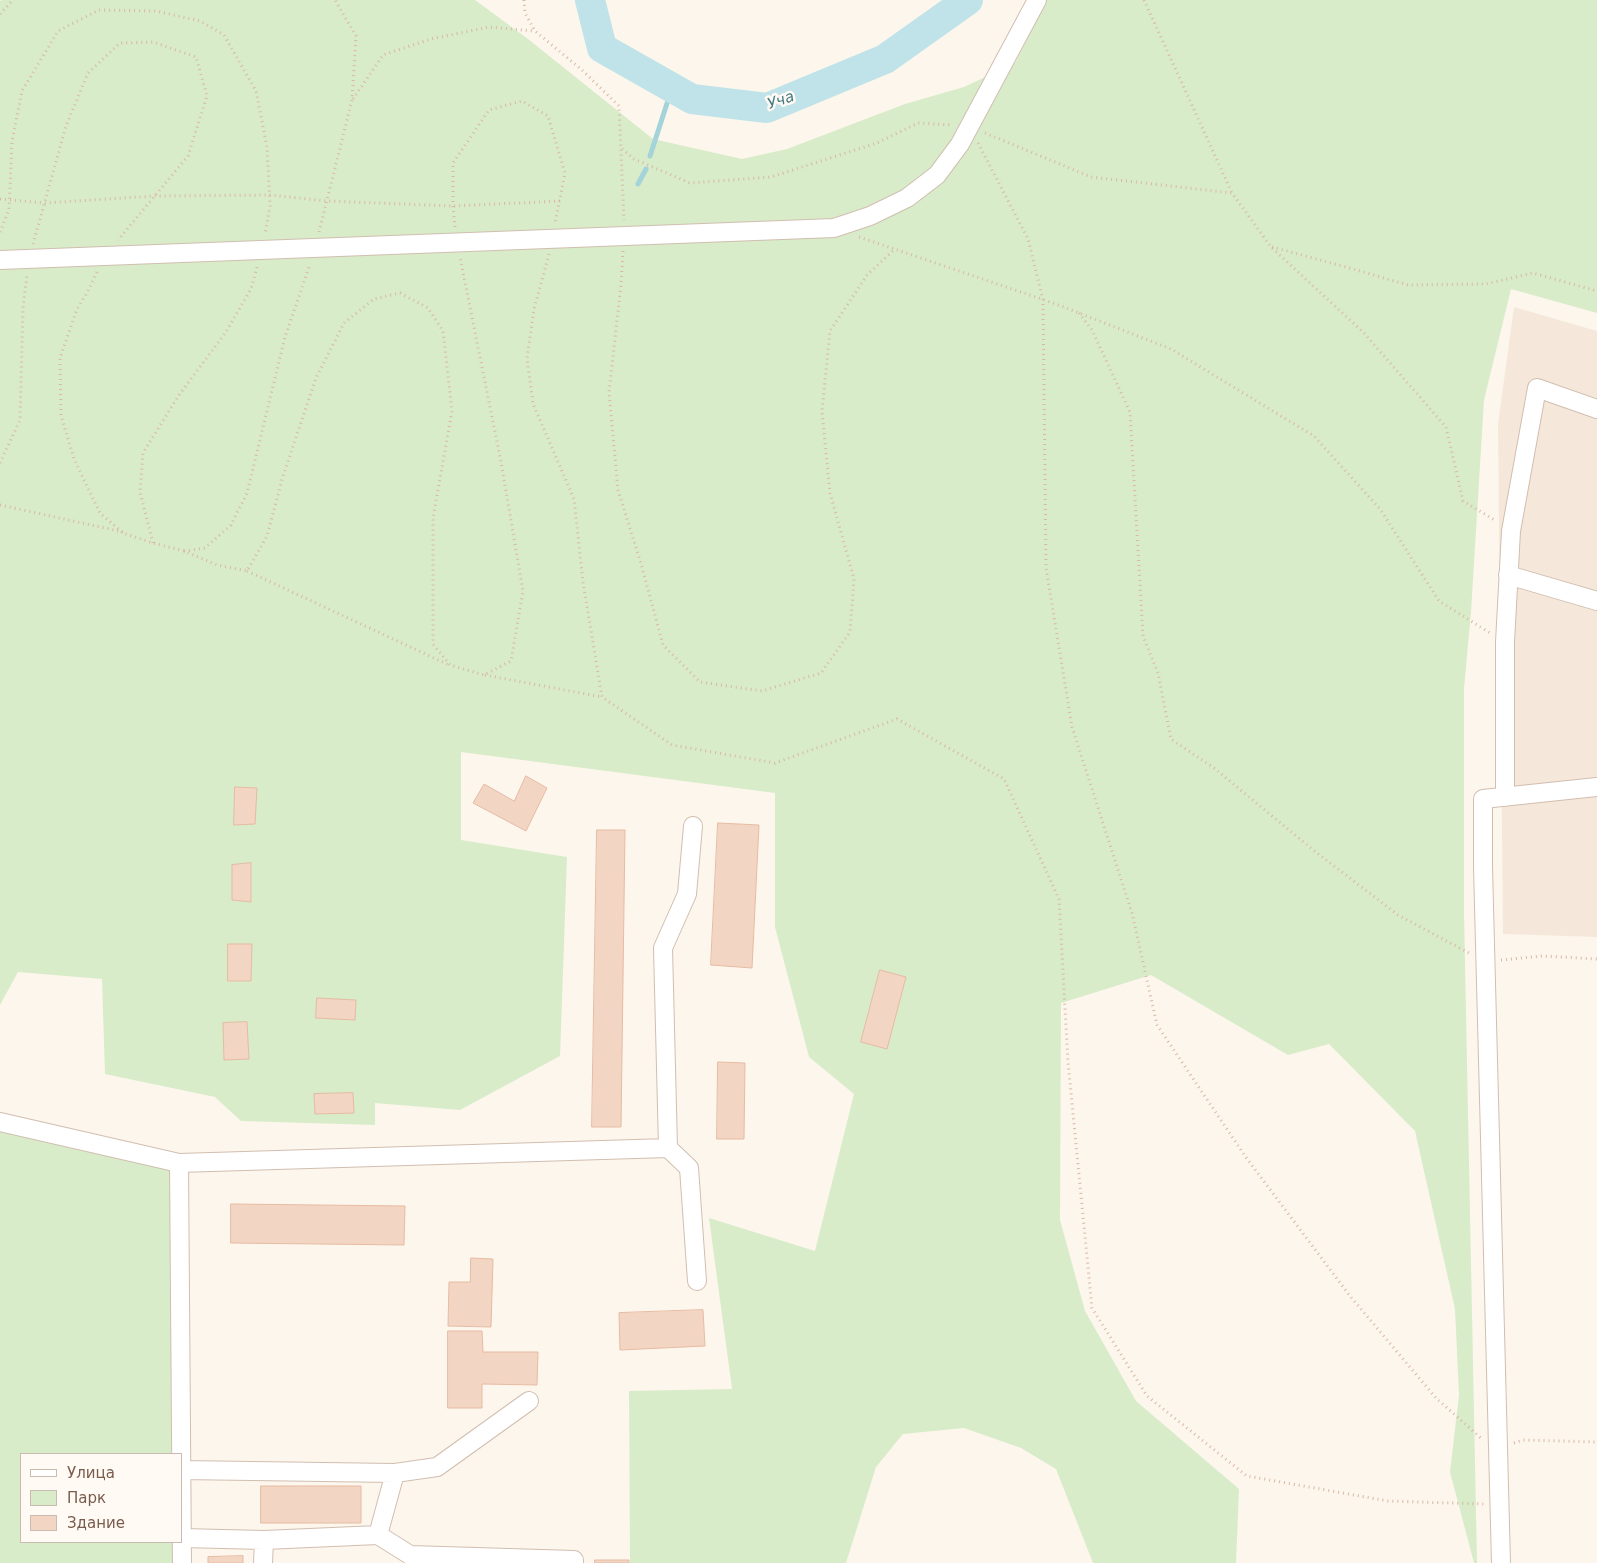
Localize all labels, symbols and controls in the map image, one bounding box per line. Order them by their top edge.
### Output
water label: Уча [765,88,797,114]
legend [20,1453,182,1543]
text: Улица [67,1464,115,1482]
text: Парк [67,1489,106,1507]
text: Здание [67,1514,125,1532]

